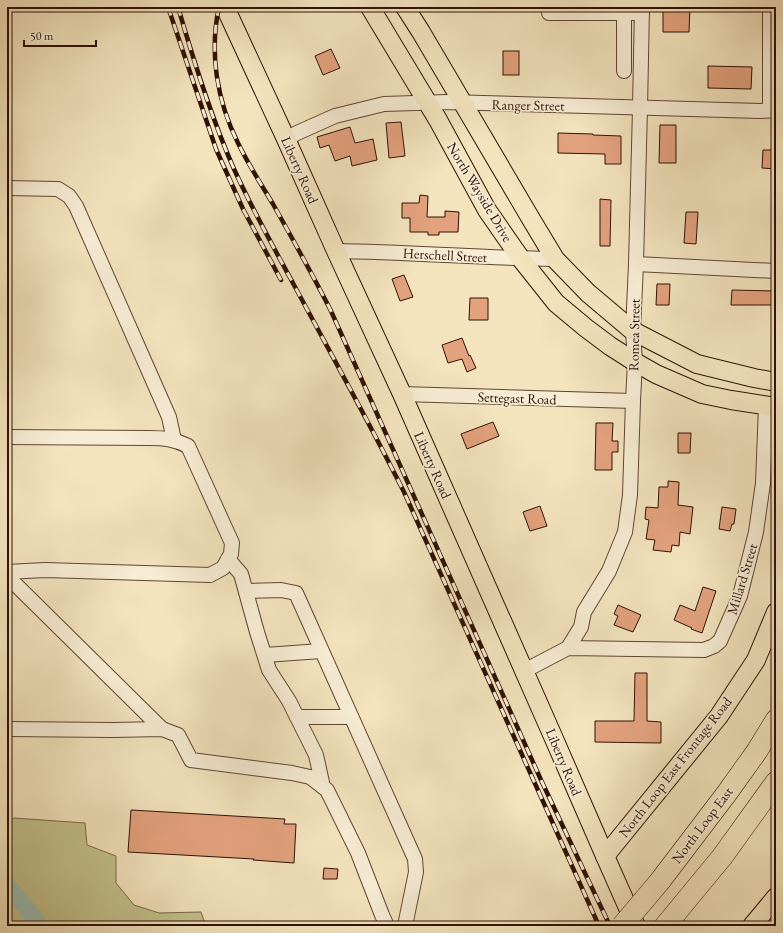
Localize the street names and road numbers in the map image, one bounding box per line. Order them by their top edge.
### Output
street label: Ranger Street [491,95,565,115]
street label: Liberty Road [277,134,323,207]
street label: North Wayside Drive [443,139,517,246]
street label: Herschell Street [402,244,488,266]
street label: Romea Street [624,298,644,371]
street label: Settegast Road [477,388,558,408]
street label: Liberty Road [410,429,456,502]
street label: Millard Street [723,541,762,617]
street label: North Loop East Frontage Road [615,693,735,841]
street label: Liberty Road [542,726,587,799]
street label: North Loop East [668,784,736,866]

